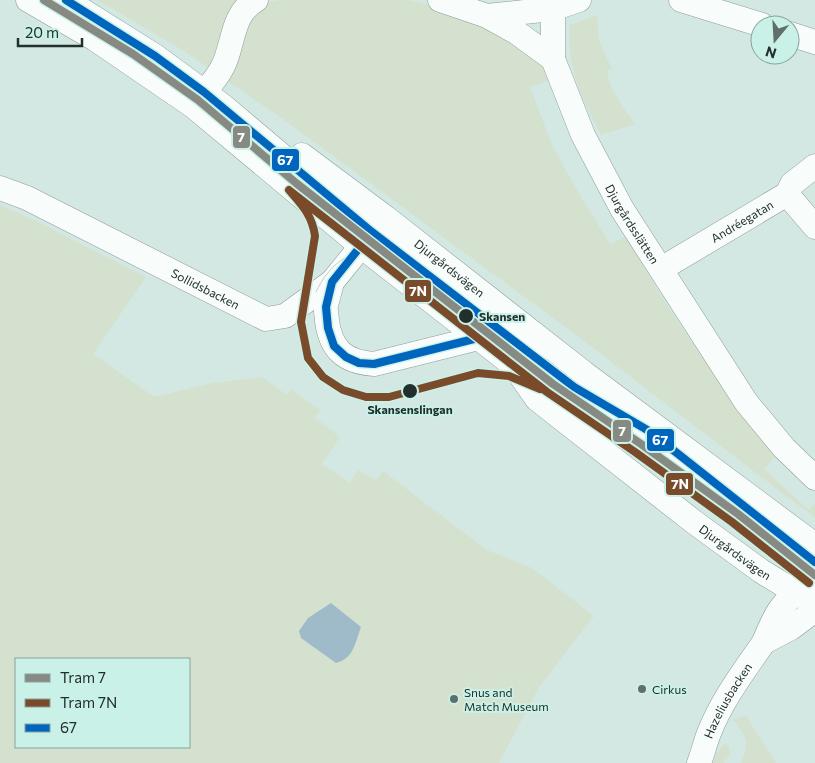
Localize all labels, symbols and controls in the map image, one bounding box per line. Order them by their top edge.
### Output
scale bar [18,15,81,47]
north arrow [750,15,800,65]
text: 20 m [25,23,59,41]
text: N [763,43,778,63]
line badge: 7 [232,125,251,149]
text: 7 [237,128,245,145]
line badge: 67 [271,148,300,172]
text: 67 [277,151,293,168]
street label: Djurgårdsslätten [603,182,662,266]
street label: Andréegatan [708,197,776,245]
street label: Djurgårdsvägen [412,236,488,300]
street label: Sollidsbacken [169,265,242,312]
line badge: 7N [404,279,432,303]
text: 7N [409,282,427,299]
marker: Skansen [457,307,475,325]
place label: Skansen [479,309,525,323]
marker: Skansenslingan [401,382,419,400]
place label: Skansenslingan [367,402,453,416]
line badge: 7 [612,419,632,443]
text: 7 [618,422,626,439]
line badge: 67 [646,428,675,452]
text: 67 [652,431,668,448]
line badge: 7N [665,472,694,496]
text: 7N [671,475,689,492]
street label: Djurgårdsvägen [697,521,774,582]
legend [15,658,190,748]
street label: Hazeliusbacken [701,660,754,740]
text: Tram 7 [60,668,106,686]
place label: Cirkus [652,682,687,696]
marker: Cirkus [636,683,648,695]
place label: Snus and Match Museum [464,685,549,713]
text: Tram 7N [60,693,117,711]
marker: Snus and Match Museum [448,693,460,705]
text: 67 [60,718,77,736]

